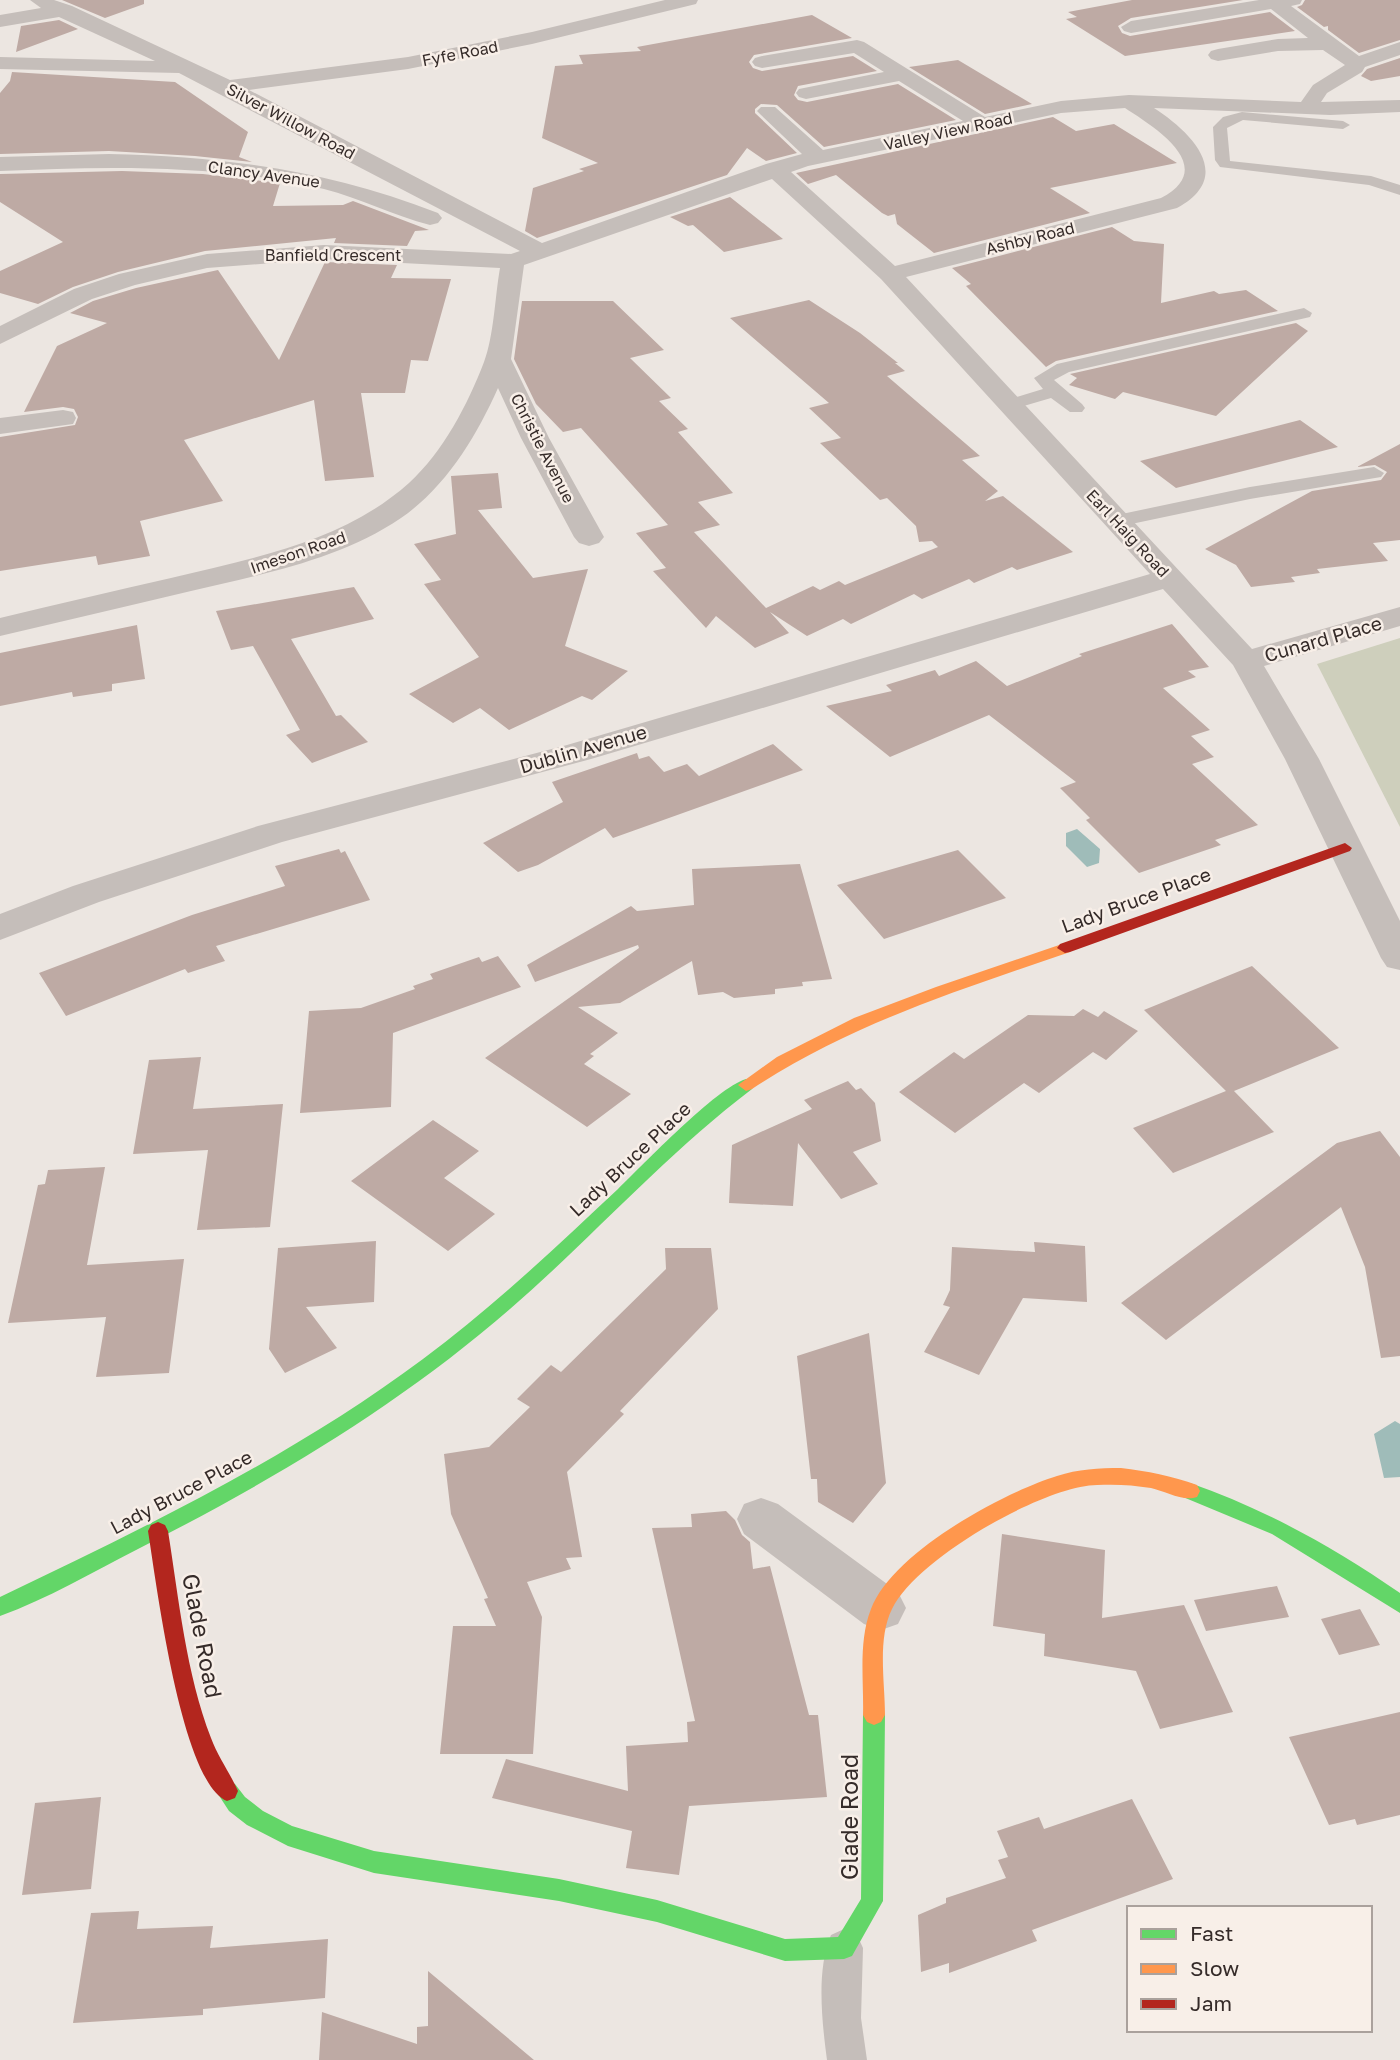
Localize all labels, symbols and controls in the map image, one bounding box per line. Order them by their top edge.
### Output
street label: Fyfe Road [420,36,500,70]
street label: Silver Willow Road [223,79,359,163]
street label: Valley View Road [882,108,1014,154]
street label: Clancy Avenue [207,156,321,192]
street label: Ashby Road [984,217,1076,259]
street label: Banfield Crescent [265,245,401,265]
street label: Christie Avenue [507,390,579,506]
street label: Earl Haig Road [1082,485,1174,581]
street label: Imeson Road [248,526,348,578]
street label: Cunard Place [1261,611,1384,666]
street label: Dublin Avenue [517,719,649,778]
street label: Lady Bruce Place [1058,862,1214,937]
street label: Lady Bruce Place [564,1097,695,1221]
street label: Lady Bruce Place [106,1444,256,1539]
street label: Glade Road [177,1571,229,1700]
street label: Glade Road [835,1754,863,1880]
legend [1127,1906,1372,2032]
text: Fast [1190,1920,1233,1946]
text: Slow [1190,1955,1239,1981]
text: Jam [1190,1990,1232,2016]

